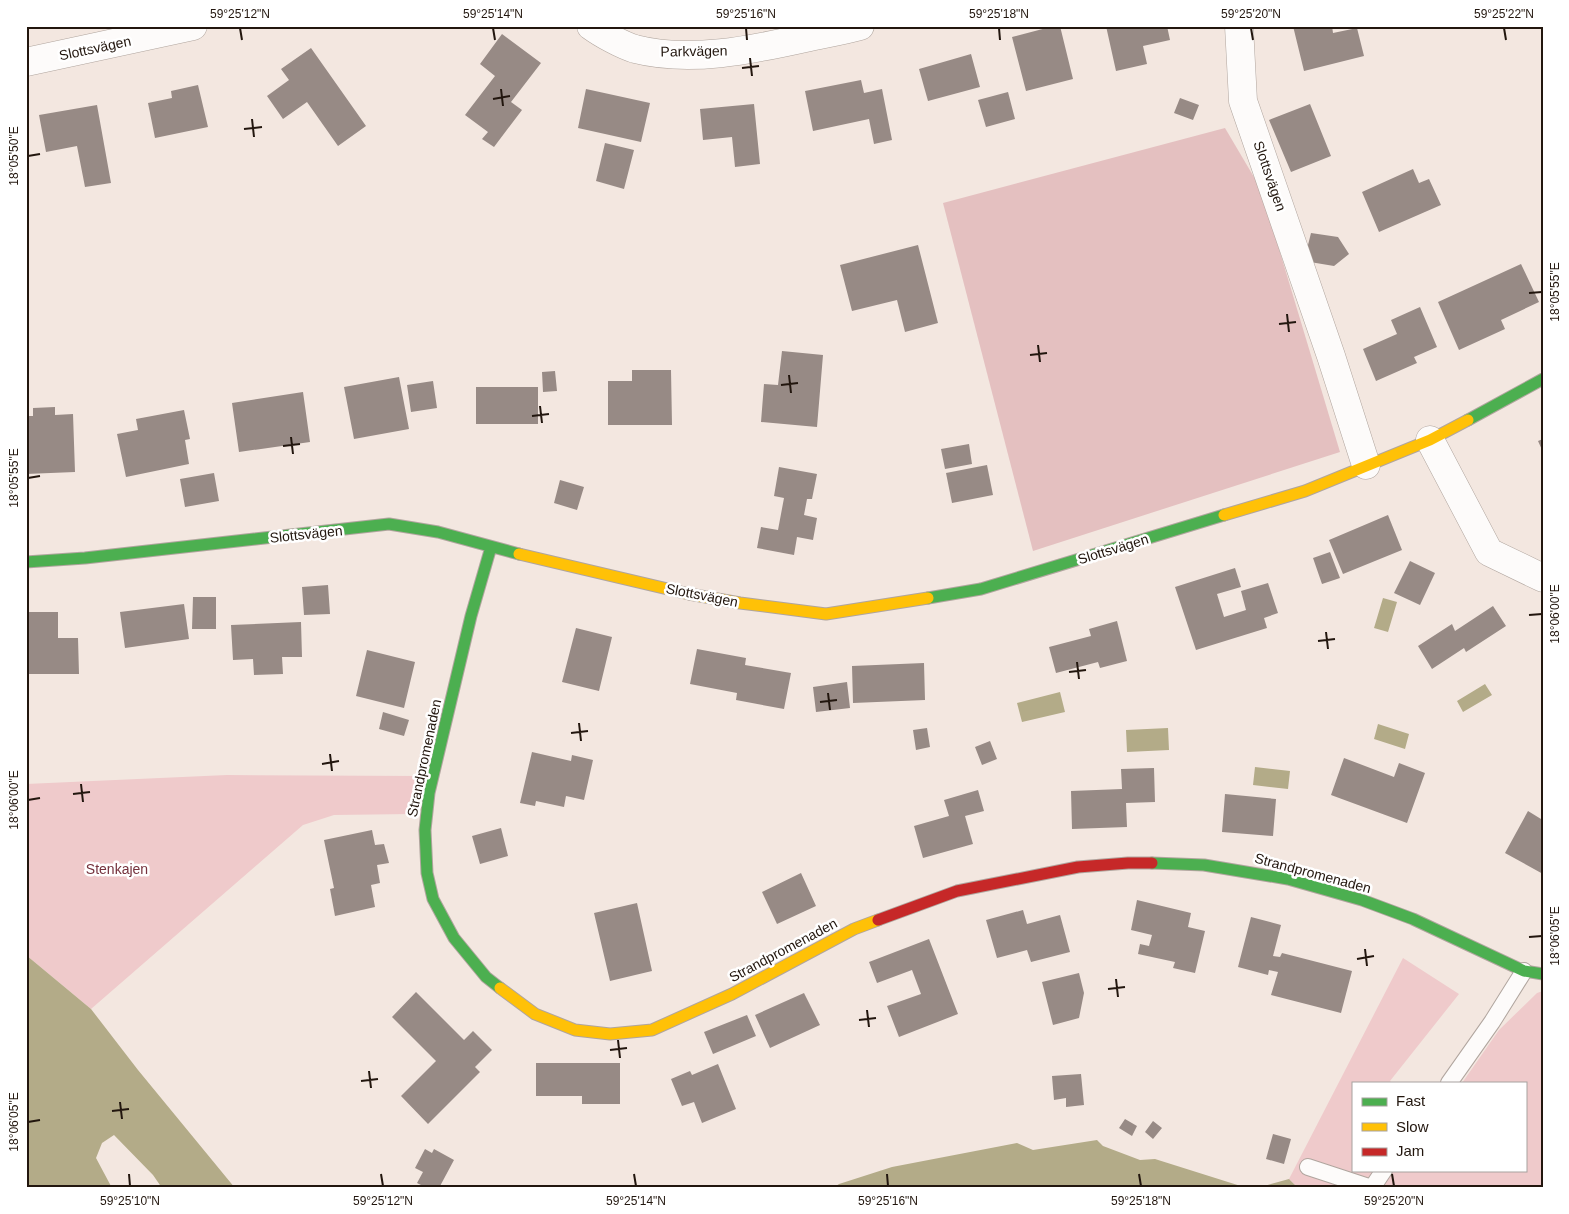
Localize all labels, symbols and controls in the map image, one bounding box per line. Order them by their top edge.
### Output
text: 59°25'12"N [210,7,270,21]
text: 59°25'14"N [463,7,523,21]
text: 59°25'16"N [716,7,776,21]
text: 59°25'18"N [969,7,1029,21]
text: 59°25'20"N [1221,7,1281,21]
text: 59°25'22"N [1474,7,1534,21]
street label: Slottsvägen [58,33,132,63]
street label: Parkvägen [660,42,728,60]
text: 18°05'50"E [7,126,21,186]
street label: Slottsvägen [1251,139,1289,213]
text: 18°05'55"E [1548,262,1562,322]
text: 18°05'55"E [7,448,21,508]
street label: Slottsvägen [269,522,343,546]
street label: Slottsvägen [1076,531,1150,567]
street label: Slottsvägen [665,580,739,610]
text: 18°06'00"E [1548,584,1562,644]
street label: Strandpromenaden [404,698,444,818]
text: 18°06'00"E [7,770,21,830]
street label: Strandpromenaden [1253,850,1373,896]
park label: Stenkajen [86,861,148,877]
text: 18°06'05"E [1548,906,1562,966]
street label: Strandpromenaden [726,915,840,985]
legend [1352,1082,1526,1172]
text: 18°06'05"E [7,1092,21,1152]
text: Fast [1396,1092,1426,1109]
text: Slow [1396,1118,1429,1135]
text: Jam [1396,1142,1424,1159]
text: 59°25'10"N [100,1194,160,1208]
text: 59°25'12"N [353,1194,413,1208]
text: 59°25'14"N [606,1194,666,1208]
text: 59°25'16"N [858,1194,918,1208]
text: 59°25'18"N [1111,1194,1171,1208]
text: 59°25'20"N [1364,1194,1424,1208]

